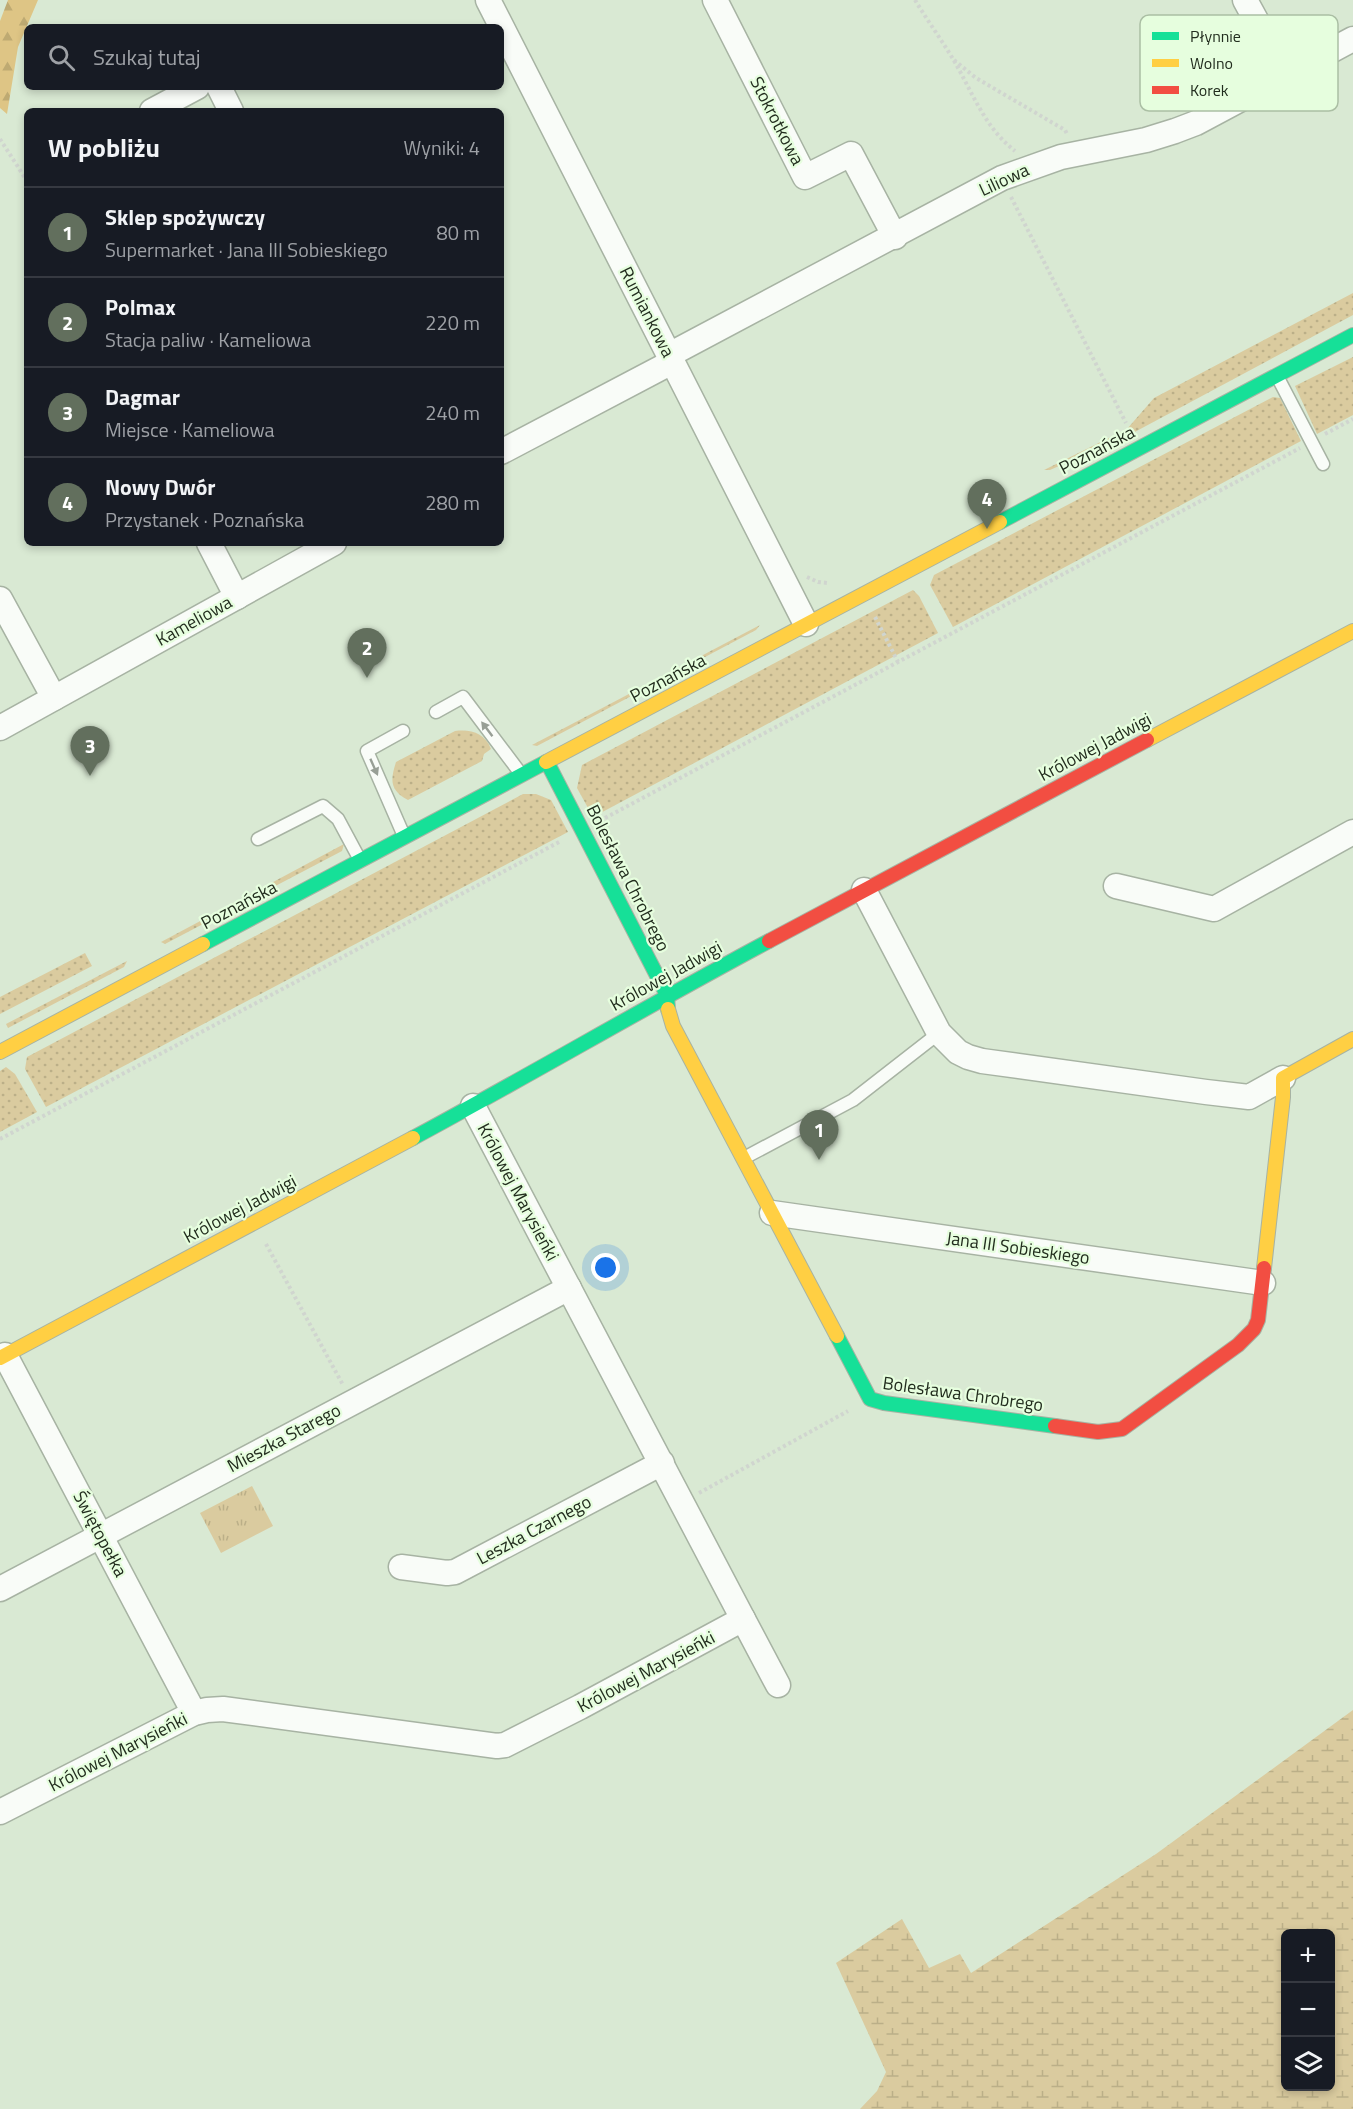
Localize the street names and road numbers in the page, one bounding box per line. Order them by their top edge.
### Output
street label: Stokrotkowa [744,72,811,170]
street label: Liliowa [974,156,1033,203]
street label: Rumiankowa [613,262,682,362]
street label: Poznańska [1054,418,1140,481]
street label: Kameliowa [151,588,237,653]
street label: Poznańska [625,646,711,709]
street label: Królowej Jadwigi [1033,705,1156,788]
street label: Bolesława Chrobrego [580,800,677,956]
street label: Poznańska [196,873,282,936]
street label: Królowej Jadwigi [605,934,727,1018]
street label: Królowej Marysieńki [471,1118,566,1265]
street label: Królowej Jadwigi [178,1167,301,1250]
street label: Jana III Sobieskiego [945,1224,1092,1271]
street label: Bolesława Chrobrego [881,1369,1045,1418]
street label: Mieszka Starego [222,1396,345,1479]
street label: Świętopełka [66,1486,134,1582]
street label: Leszka Czarnego [472,1488,596,1571]
street label: Królowej Marysieńki [572,1624,719,1719]
street label: Królowej Marysieńki [44,1705,192,1798]

